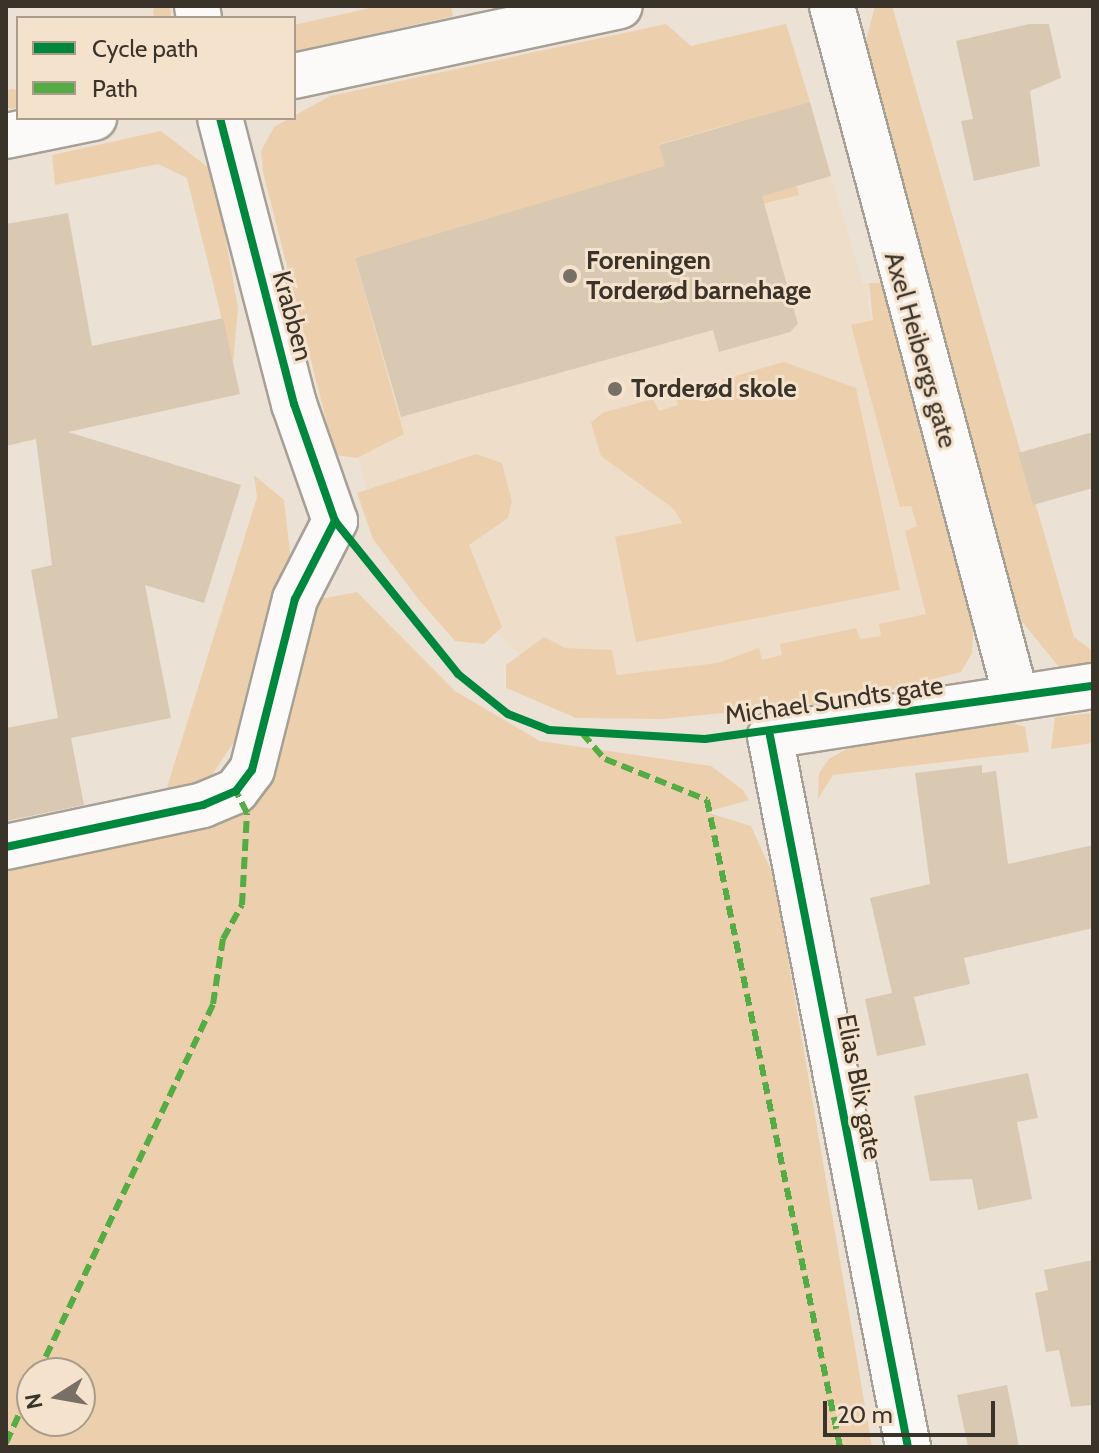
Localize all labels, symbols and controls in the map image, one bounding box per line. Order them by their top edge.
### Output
legend [16,16,296,120]
text: Cycle path [92,34,198,63]
text: Path [92,74,138,103]
place label: Foreningen Torderød barnehage [586,245,811,306]
street label: Axel Heibergs gate [877,248,963,452]
marker: Foreningen Torderød barnehage [561,267,579,285]
street label: Krabben [265,268,319,364]
place label: Torderød skole [631,373,797,405]
marker: Torderød skole [606,380,624,398]
street label: Michael Sundts gate [723,670,945,732]
street label: Elias Blix gate [830,1012,888,1162]
north arrow [16,1357,96,1437]
scale bar [827,1385,999,1435]
text: N [19,1391,49,1412]
text: 20 m [837,1400,893,1429]

